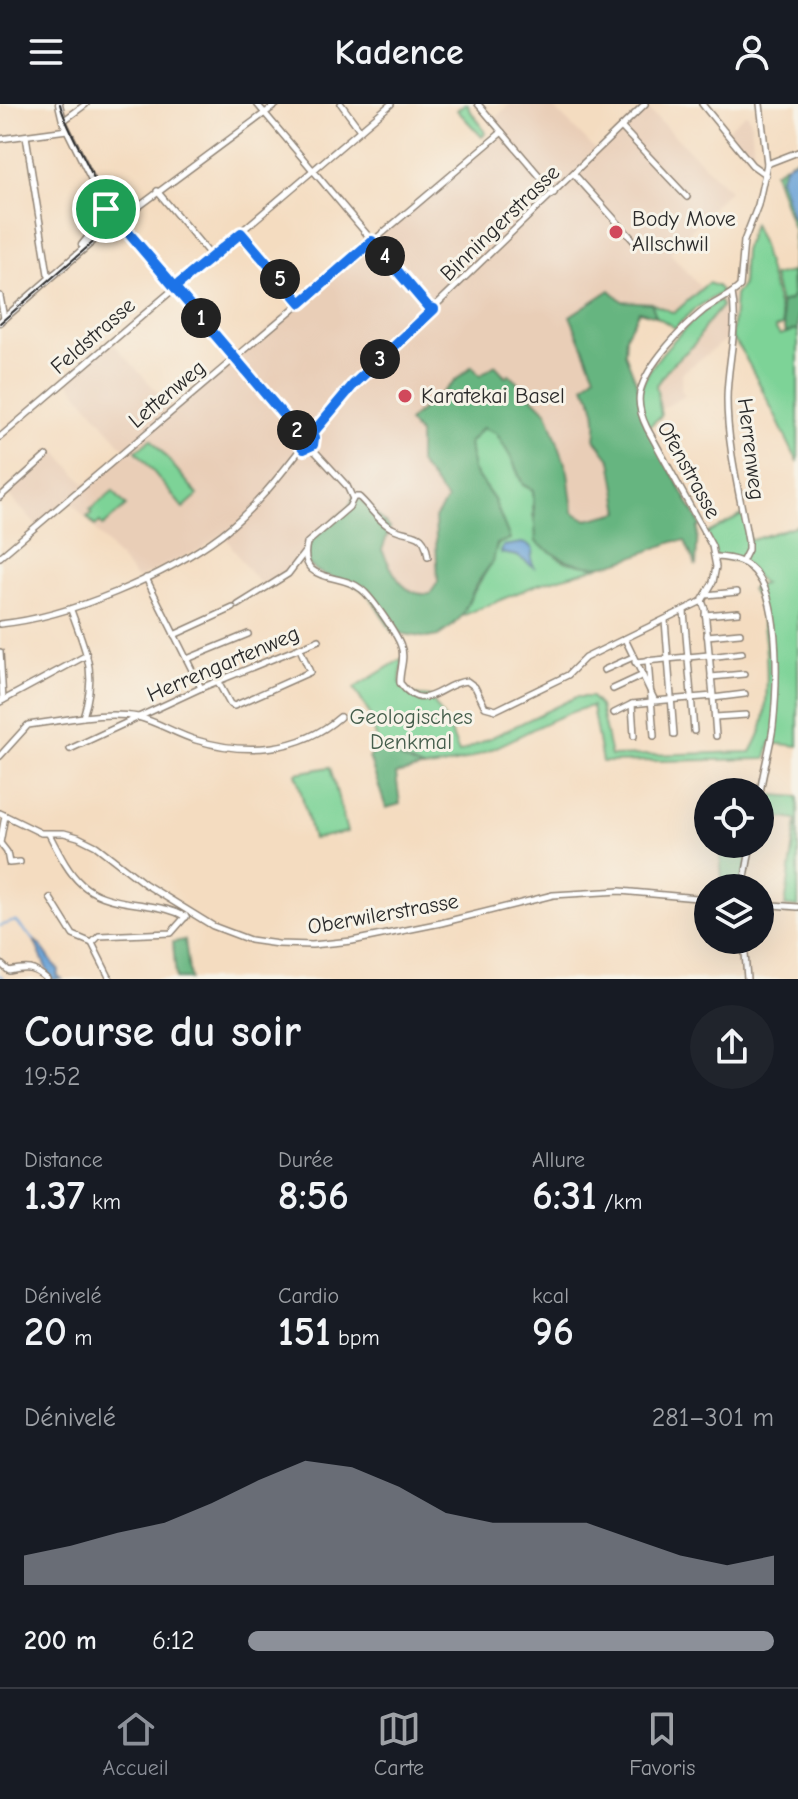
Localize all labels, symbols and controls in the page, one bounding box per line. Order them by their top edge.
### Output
icon: menu [24,30,68,74]
icon: person [730,30,774,74]
text: Kadence [334,32,464,73]
street label: Binningerstrasse [435,159,565,287]
pin [72,175,140,243]
icon: arrive [84,187,128,231]
place label: Body Move Allschwil [632,206,736,257]
marker: Body Move Allschwil [607,223,625,241]
pin: 4 [365,236,405,276]
text: 4 [380,243,390,269]
pin: 5 [260,259,300,299]
text: 5 [274,266,286,292]
street label: Feldstrasse [45,292,141,380]
pin: 1 [181,298,221,338]
text: 1 [197,305,205,331]
pin: 3 [360,339,400,379]
text: 3 [375,346,385,372]
street label: Lettenweg [123,354,211,434]
place label: Karatekai Basel [421,383,565,409]
marker: Karatekai Basel [396,387,414,405]
street label: Herrenweg [732,396,770,502]
pin: 2 [277,410,317,450]
text: 2 [292,417,302,443]
street label: Ofenstrasse [652,417,726,523]
street label: Herrengartenweg [143,620,303,708]
park label: Geologisches Denkmal [349,704,473,755]
map controls [694,778,774,954]
button: locate [694,778,774,858]
button: layers [694,874,774,954]
street label: Oberwilerstrasse [306,888,460,940]
button: share [690,1005,774,1089]
text: Course du soir [24,1006,301,1057]
text: 19:52 [24,1062,81,1092]
text: Distance [24,1147,103,1173]
text: Durée [278,1147,333,1173]
text: Allure [532,1147,585,1173]
text: 1.37 [24,1173,85,1219]
text: 8:56 [278,1173,349,1219]
text: 6:31 [532,1173,597,1219]
text: km [85,1189,121,1215]
text: /km [597,1189,642,1215]
text: Dénivelé [24,1283,102,1309]
text: Cardio [278,1283,339,1309]
text: kcal [532,1283,569,1309]
text: 20 [24,1309,67,1355]
text: 151 [278,1309,331,1355]
text: 96 [532,1309,574,1355]
text: m [67,1325,92,1351]
text: bpm [331,1325,380,1351]
text: Dénivelé [24,1403,116,1433]
text: 281–301 m [652,1403,774,1433]
text: 200 m [24,1626,97,1656]
text: 6:12 [152,1626,195,1656]
tab: Accueil [103,1707,169,1781]
tab: Carte [374,1707,424,1781]
tab: Favoris [629,1707,695,1781]

